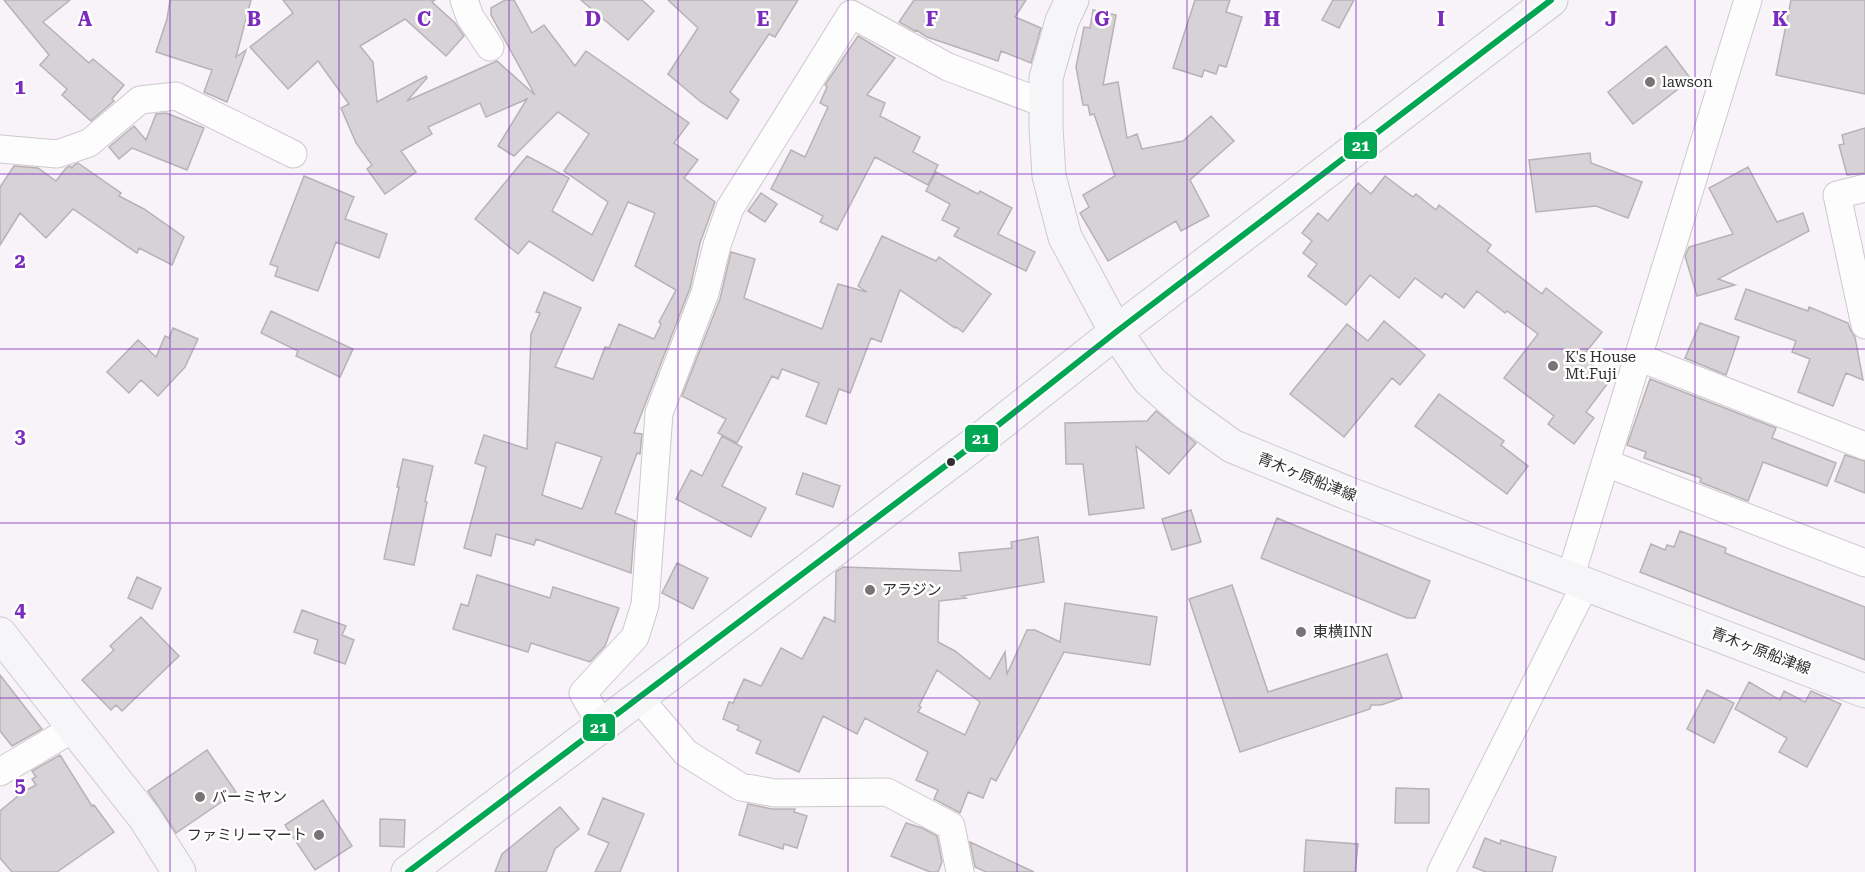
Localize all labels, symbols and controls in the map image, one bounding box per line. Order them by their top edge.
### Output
text: A [78,7,93,31]
text: B [247,7,261,31]
text: C [417,7,431,31]
text: D [585,7,601,31]
text: E [757,7,770,31]
text: F [926,7,938,31]
text: G [1094,7,1110,31]
text: H [1264,7,1280,31]
text: I [1437,7,1445,31]
text: J [1605,7,1617,31]
text: K [1772,7,1788,31]
place label: lawson [1662,73,1713,91]
text: 1 [14,75,26,99]
marker: lawson [1643,75,1657,89]
line badge: 21 [1343,131,1378,160]
text: 21 [1352,136,1370,155]
text: 2 [14,249,26,273]
place label: K's House Mt.Fuji [1565,348,1636,383]
marker: K's House Mt.Fuji [1546,359,1560,373]
text: 3 [14,424,26,448]
line badge: 21 [964,424,999,453]
text: 21 [972,429,990,448]
street label: 青木ヶ原船津線 [1255,449,1359,505]
unlabelled marker [945,456,957,468]
place label: アラジン [882,581,942,599]
marker: アラジン [863,583,877,597]
text: 4 [14,598,26,622]
place label: 東横INN [1313,623,1373,641]
street label: 青木ヶ原船津線 [1709,624,1813,678]
marker: 東横INN [1294,625,1308,639]
line badge: 21 [582,713,616,742]
text: 21 [590,718,608,737]
text: 5 [14,773,26,797]
place label: バーミヤン [212,788,287,806]
marker: バーミヤン [193,790,207,804]
place label: ファミリーマート [187,826,307,844]
marker: ファミリーマート [312,828,326,842]

